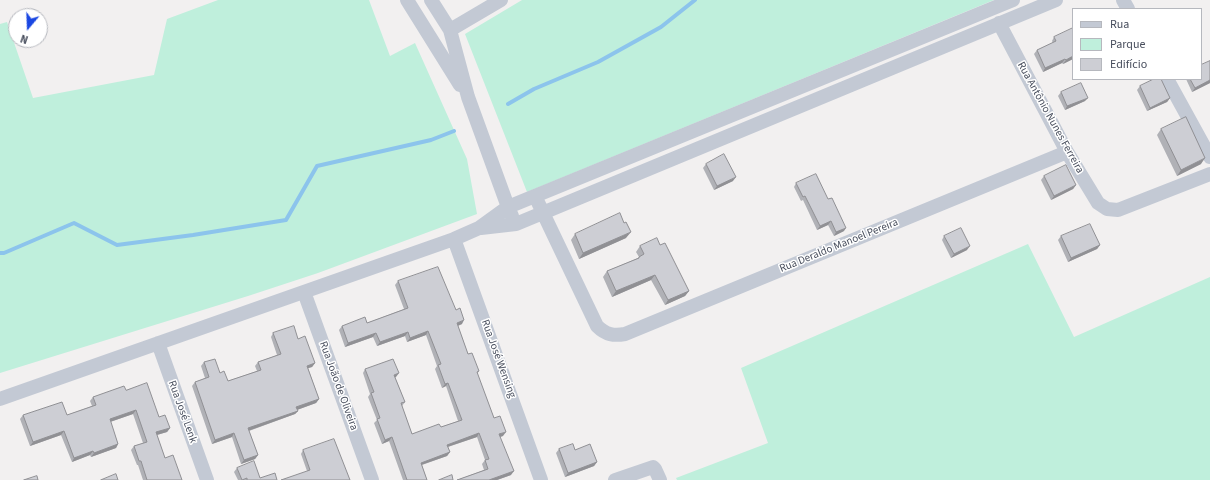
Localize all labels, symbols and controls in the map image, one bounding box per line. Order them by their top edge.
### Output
north arrow [8,8,48,48]
legend [1072,8,1202,80]
text: Rua [1110,16,1129,33]
text: N [18,31,30,47]
text: Parque [1110,36,1146,53]
text: Edifício [1110,56,1147,73]
street label: Rua Antônio Nunes Ferreira [1014,60,1086,176]
street label: Rua Deraldo Manoel Pereira [778,216,900,276]
street label: Rua José Wensing [478,318,518,400]
street label: Rua João de Oliveira [316,340,360,432]
street label: Rua José Lenk [165,379,199,445]

